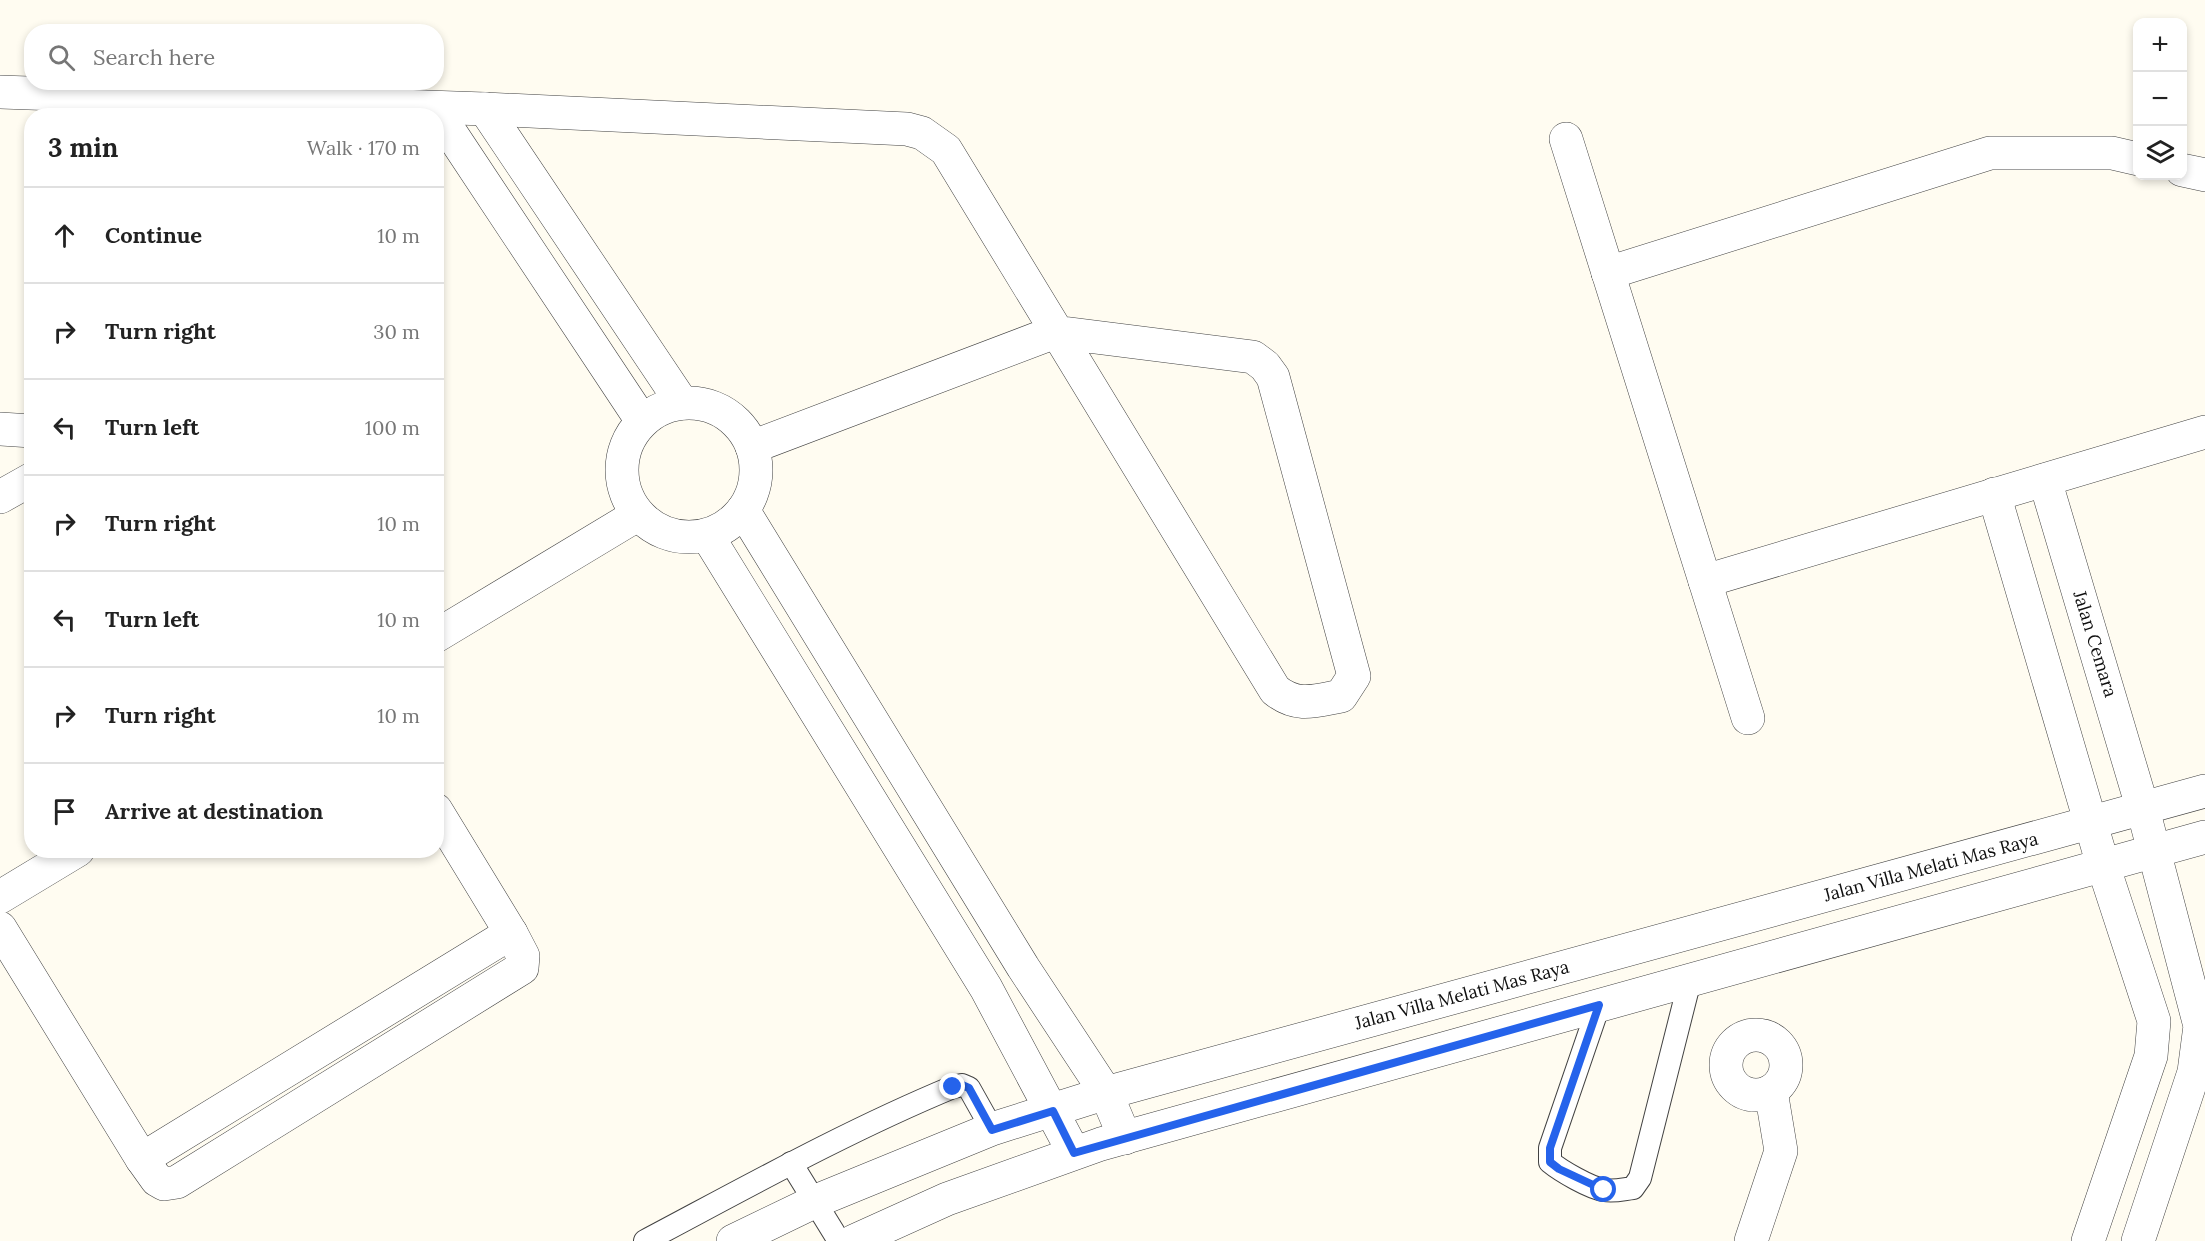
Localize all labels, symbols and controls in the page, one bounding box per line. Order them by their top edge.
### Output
map controls [2133,18,2187,180]
button: + [2133,18,2187,72]
search box [24,24,444,90]
icon: search [45,41,78,74]
text: Search here [93,43,215,71]
button: − [2133,72,2187,126]
button: layers [2133,126,2187,180]
text: 3 min [48,131,118,164]
text: Walk · 170 m [307,135,420,160]
icon: ahead [48,219,81,252]
text: Continue [105,221,202,249]
text: 10 m [377,223,420,248]
icon: right [48,315,81,348]
text: Turn right [105,317,216,345]
text: 30 m [373,319,420,344]
icon: left [48,411,81,444]
text: Turn left [105,413,199,441]
text: 100 m [365,415,420,440]
icon: right [48,507,81,540]
text: Turn right [105,509,216,537]
text: 10 m [377,511,420,536]
street label: Jalan Cemara [2068,587,2123,700]
icon: left [48,603,81,636]
text: Turn left [105,605,199,633]
text: 10 m [377,607,420,632]
icon: right [48,699,81,732]
text: Turn right [105,701,216,729]
text: 10 m [377,703,420,728]
icon: arrive [48,795,81,828]
text: Arrive at destination [105,797,323,825]
street label: Jalan Villa Melati Mas Raya [1820,827,2041,906]
street label: Jalan Villa Melati Mas Raya [1351,955,1572,1034]
route end [939,1073,965,1099]
route start [1590,1176,1616,1202]

